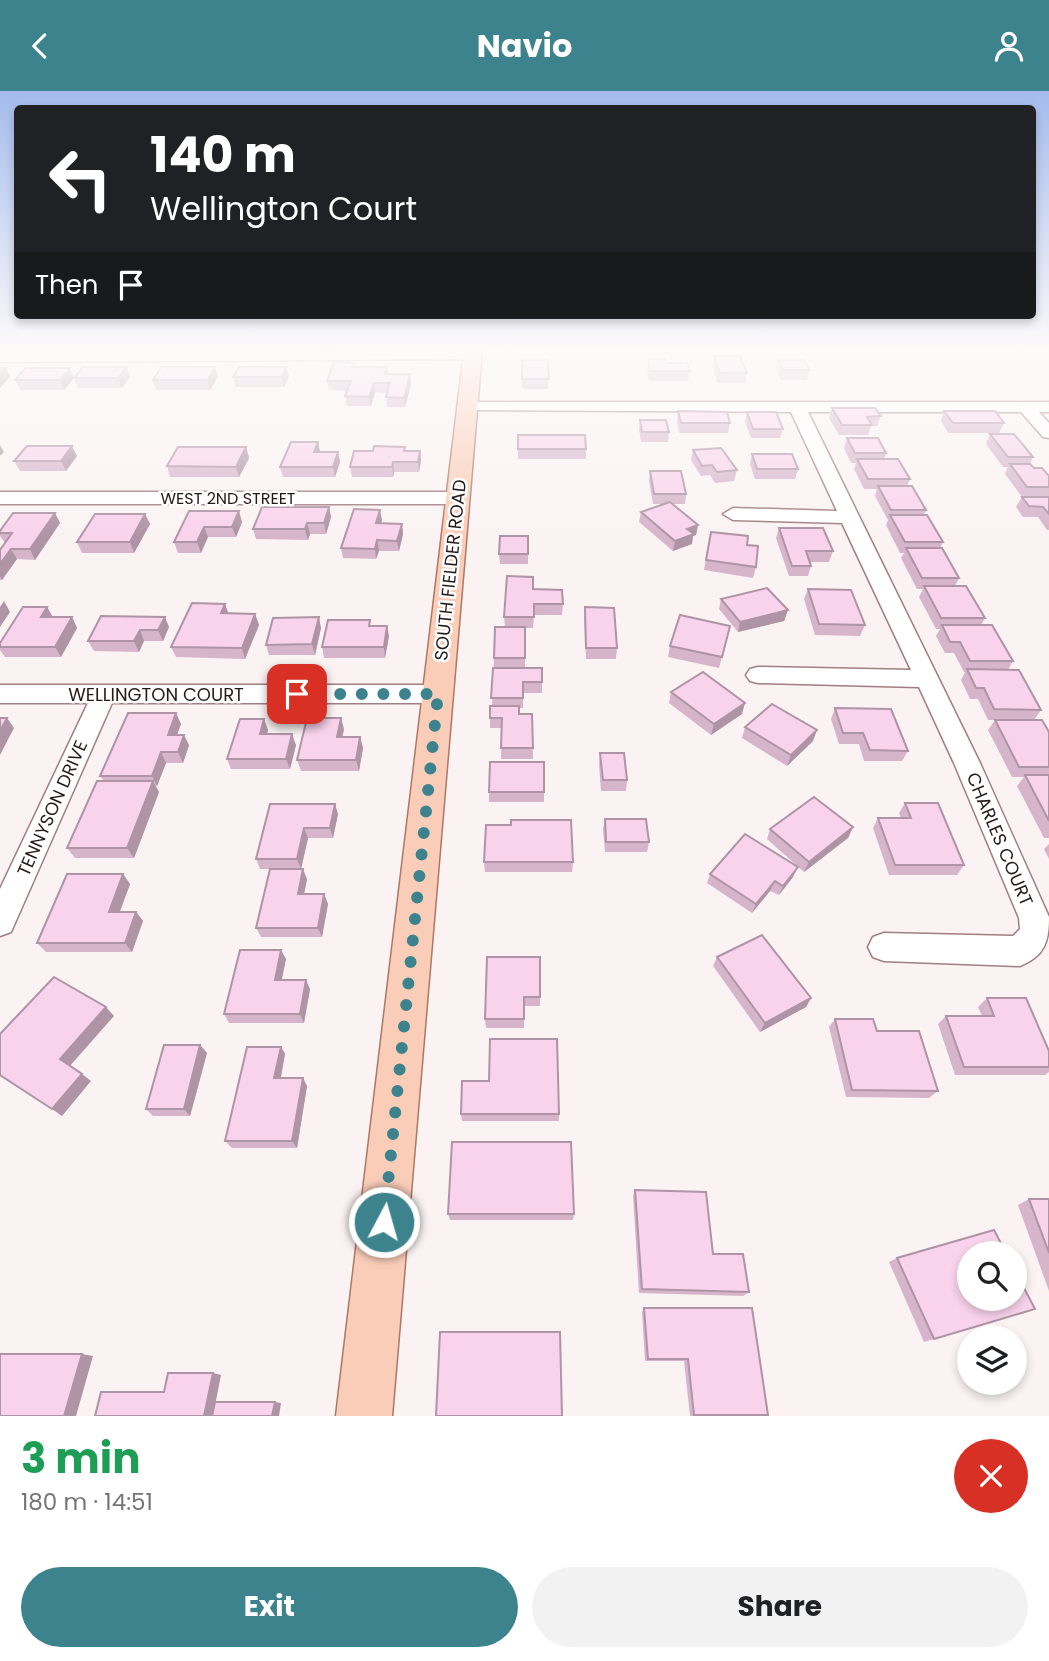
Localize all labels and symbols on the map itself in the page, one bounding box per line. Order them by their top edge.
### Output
street label: SOUTH FIELDER ROAD [428,478,472,662]
street label: WEST 2ND STREET [160,487,296,510]
pin [267,664,327,724]
street label: WELLINGTON COURT [68,682,244,707]
street label: TENNYSON DRIVE [11,736,93,880]
street label: CHARLES COURT [961,768,1039,910]
position arrow [347,1185,421,1259]

